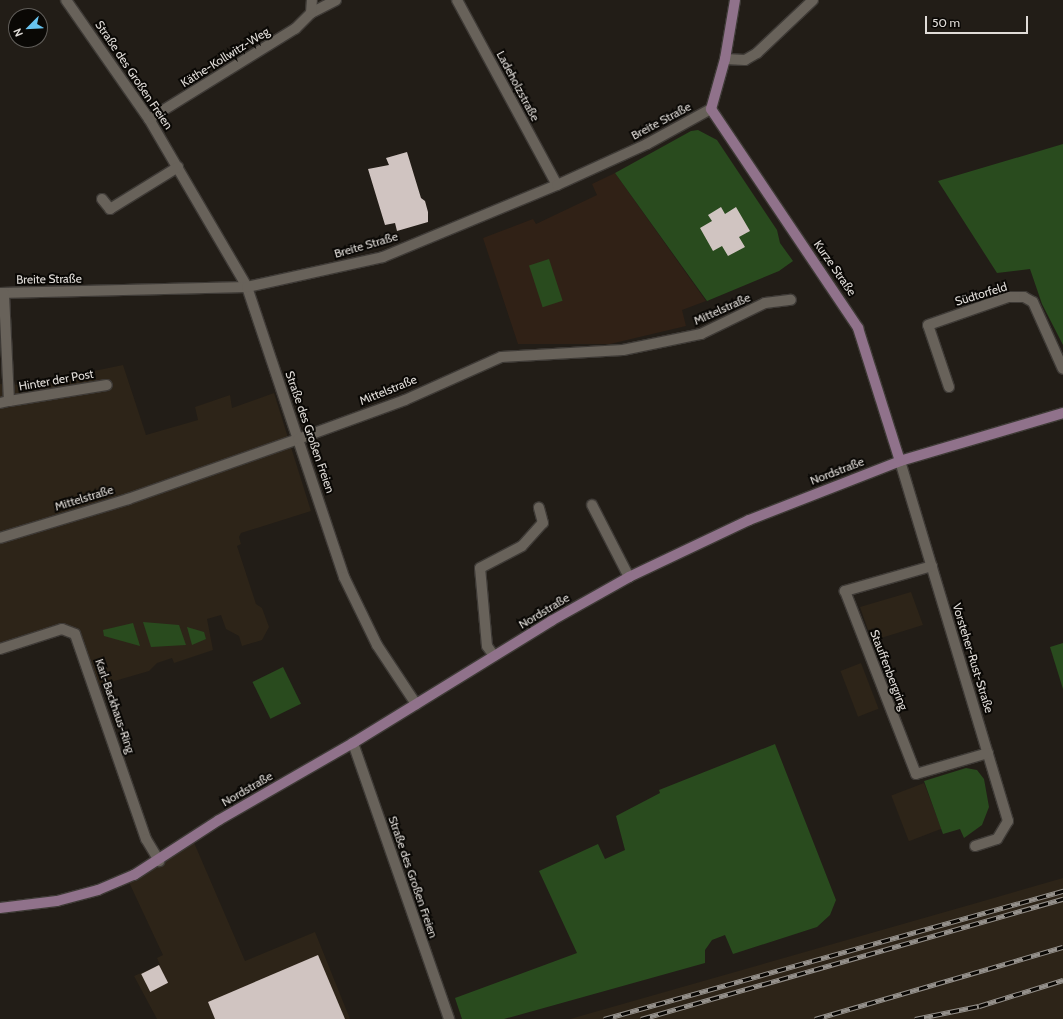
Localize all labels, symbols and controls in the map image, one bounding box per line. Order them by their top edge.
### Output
north arrow [8,8,48,48]
scale bar [927,8,1030,34]
text: 50 m [932,15,960,30]
street label: Straße des Großen Freien [92,18,176,132]
street label: Käthe-Kollwitz-Weg [178,24,272,90]
text: N [10,26,26,39]
street label: Ladeholzstraße [493,48,543,124]
street label: Breite Straße [629,99,693,143]
street label: Breite Straße [332,229,400,261]
street label: Kurze Straße [811,238,859,298]
street label: Breite Straße [16,271,82,287]
street label: Südtorfeld [953,279,1009,309]
street label: Mittelstraße [691,290,753,328]
street label: Hinter der Post [17,366,95,394]
street label: Straße des Großen Freien [282,369,338,495]
street label: Mittelstraße [357,372,419,408]
street label: Nordstraße [808,454,866,488]
street label: Mittelstraße [53,482,115,514]
street label: Nordstraße [516,590,572,632]
street label: Vorsteher-Rust-Straße [949,601,997,715]
street label: Stauffenbergring [867,628,911,712]
street label: Karl-Backhaus-Ring [92,657,138,755]
street label: Nordstraße [219,769,275,809]
street label: Straße des Großen Freien [385,814,441,940]

